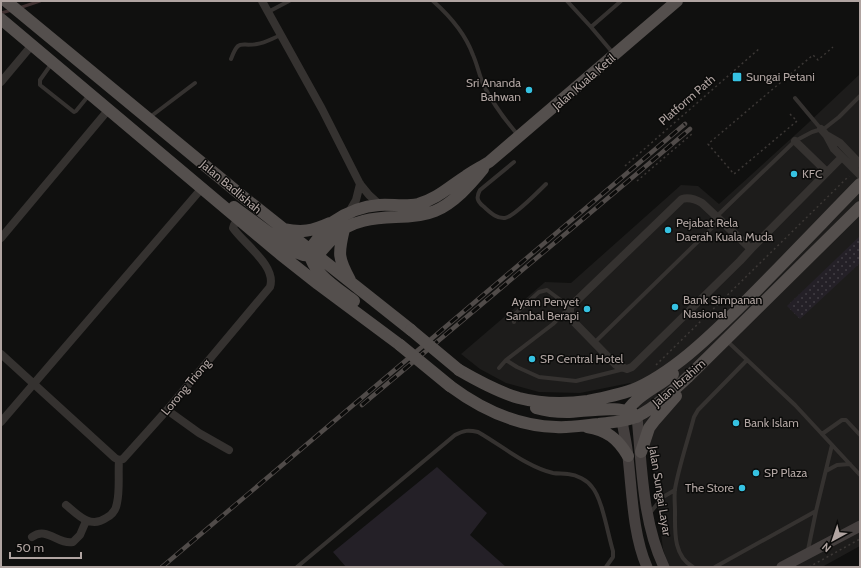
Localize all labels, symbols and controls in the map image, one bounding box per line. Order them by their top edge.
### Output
street label: Jalan Kuala Ketil [548,50,618,114]
place label: Sungai Petani [746,69,815,84]
street label: Platform Path [655,71,718,128]
marker: Sungai Petani [731,71,743,83]
place label: Sri Ananda Bahwan [466,75,521,104]
marker: Sri Ananda Bahwan [524,85,534,95]
street label: Jalan Badlishah [197,156,265,217]
place label: KFC [802,166,822,181]
marker: KFC [789,169,799,179]
place label: Pejabat Rela Daerah Kuala Muda [676,215,774,244]
marker: Pejabat Rela Daerah Kuala Muda [663,225,673,235]
place label: Bank Simpanan Nasional [683,292,763,321]
place label: Ayam Penyet Sambal Berapi [506,294,579,323]
marker: Bank Simpanan Nasional [670,302,680,312]
marker: Ayam Penyet Sambal Berapi [582,304,592,314]
place label: SP Central Hotel [540,351,624,366]
marker: SP Central Hotel [527,354,537,364]
street label: Lorong Triong [158,355,214,418]
street label: Jalan Ibrahim [648,356,708,410]
place label: Bank Islam [744,415,799,430]
marker: Bank Islam [731,418,741,428]
street label: Jalan Sungai Layar [646,444,675,537]
place label: SP Plaza [764,465,808,480]
marker: SP Plaza [751,468,761,478]
place label: The Store [685,480,734,495]
marker: The Store [737,483,747,493]
north arrow [813,520,853,560]
scale bar [10,534,81,560]
text: 50 m [16,540,44,555]
text: N [819,540,834,556]

